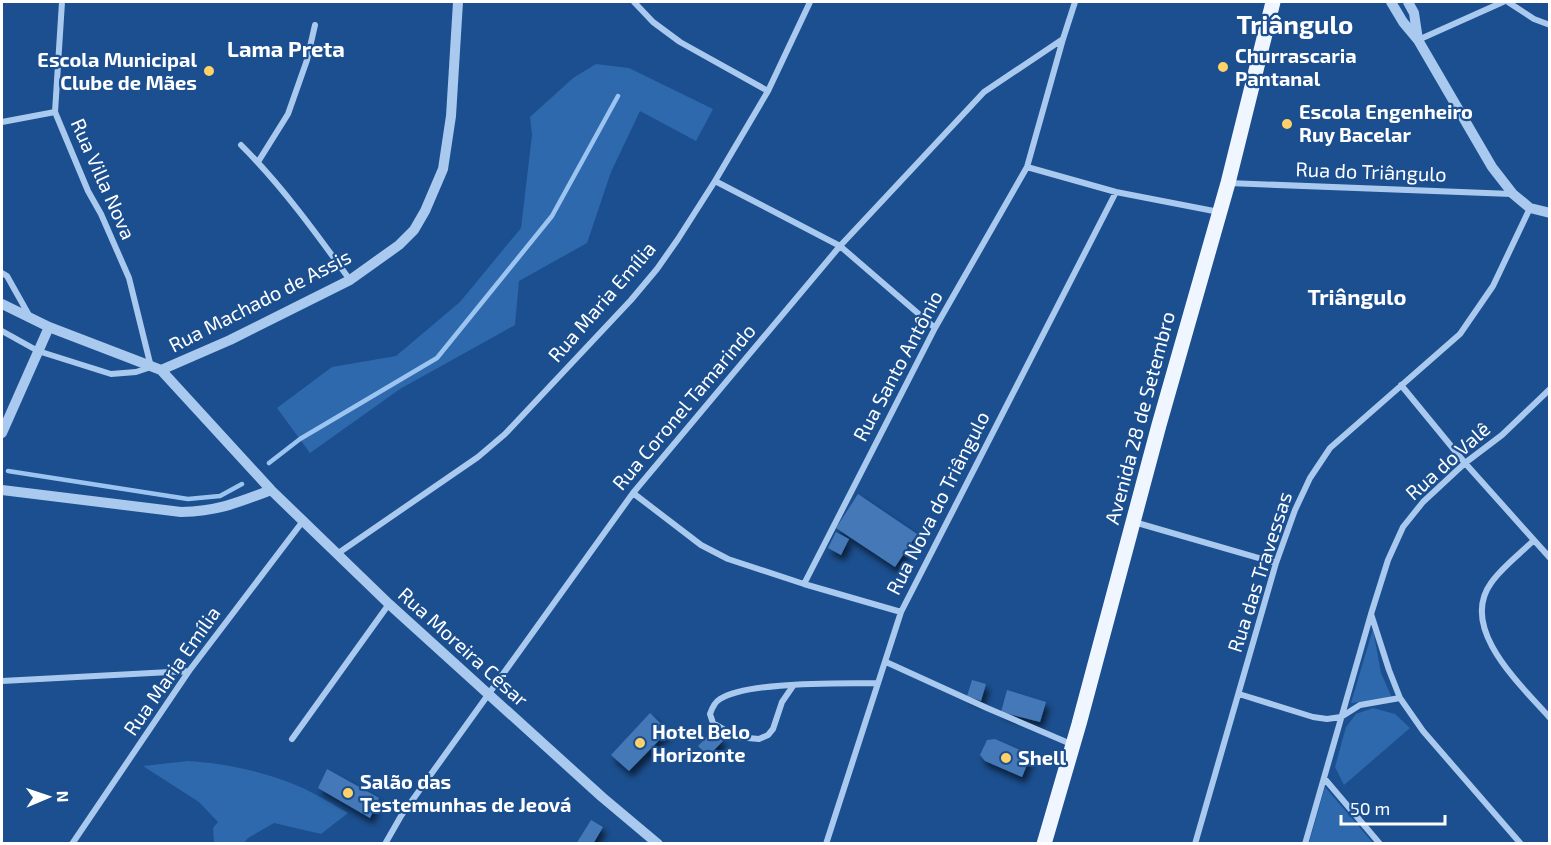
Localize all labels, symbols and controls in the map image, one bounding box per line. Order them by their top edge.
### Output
district label: Triângulo [1237,8,1353,39]
district label: Lama Preta [227,35,345,61]
place label: Churrascaria Pantanal [1235,43,1357,90]
place label: Escola Municipal Clube de Mães [37,47,197,94]
marker: Churrascaria Pantanal [1216,60,1230,74]
marker: Escola Municipal Clube de Mães [202,64,216,78]
place label: Escola Engenheiro Ruy Bacelar [1299,99,1473,147]
street label: Rua Villa Nova [67,114,141,243]
marker: Escola Engenheiro Ruy Bacelar [1280,117,1294,131]
street label: Rua do Triângulo [1295,156,1447,186]
street label: Rua Maria Emília [542,236,660,366]
street label: Rua Machado de Assis [164,244,355,357]
district label: Triângulo [1308,283,1406,309]
street label: Rua Santo Antônio [847,286,947,445]
street label: Avenida 28 de Setembro [1099,309,1179,527]
street label: Rua Coronel Tamarindo [607,318,760,494]
street label: Rua Nova do Triângulo [880,407,994,598]
street label: Rua do Valê [1400,416,1494,504]
street label: Rua das Travessas [1222,488,1296,655]
street label: Rua Moreira César [394,582,534,711]
street label: Rua Maria Emília [118,601,225,739]
place label: Hotel Belo Horizonte [652,719,750,766]
marker: Hotel Belo Horizonte [633,736,647,750]
place label: Shell [1018,745,1067,769]
marker: Shell [999,751,1013,765]
north arrow [18,767,78,827]
place label: Salão das Testemunhas de Jeová [360,769,571,816]
marker: Salão das Testemunhas de Jeová [341,786,355,800]
scale bar [1341,788,1444,826]
text: N [54,790,73,803]
text: 50 m [1350,797,1390,819]

